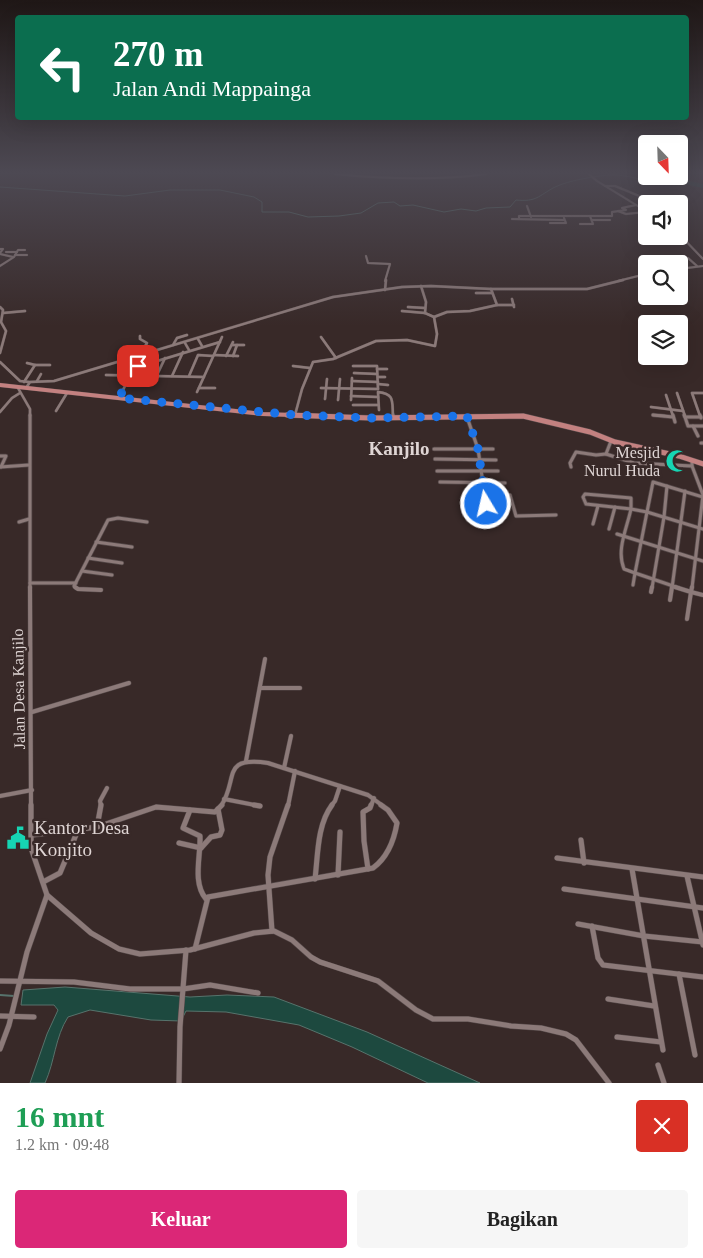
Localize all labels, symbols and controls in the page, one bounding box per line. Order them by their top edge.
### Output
icon: left [30,35,95,100]
text: 270 m [113,35,203,74]
text: Jalan Andi Mappainga [113,76,311,101]
north arrow [638,135,688,185]
map controls [638,135,688,365]
button: sound [638,195,688,245]
button: search [638,255,688,305]
button: layers [638,315,688,365]
pin [117,345,159,387]
icon: arrive [124,352,152,380]
district label: Kanjilo [368,438,430,459]
place label: Mesjid Nurul Huda [584,444,660,479]
mosque icon: Mesjid Nurul Huda [664,448,690,474]
position arrow [459,477,511,529]
street label: Jalan Desa Kanjilo [9,628,29,750]
place label: Kantor Desa Konjito [34,817,130,860]
public building icon: Kantor Desa Konjito [5,825,31,851]
text: 16 mnt [15,1100,104,1133]
button: close [636,1100,688,1152]
text: 1.2 km · 09:48 [15,1136,109,1153]
button: Keluar [15,1190,347,1248]
button: Bagikan [357,1190,688,1248]

